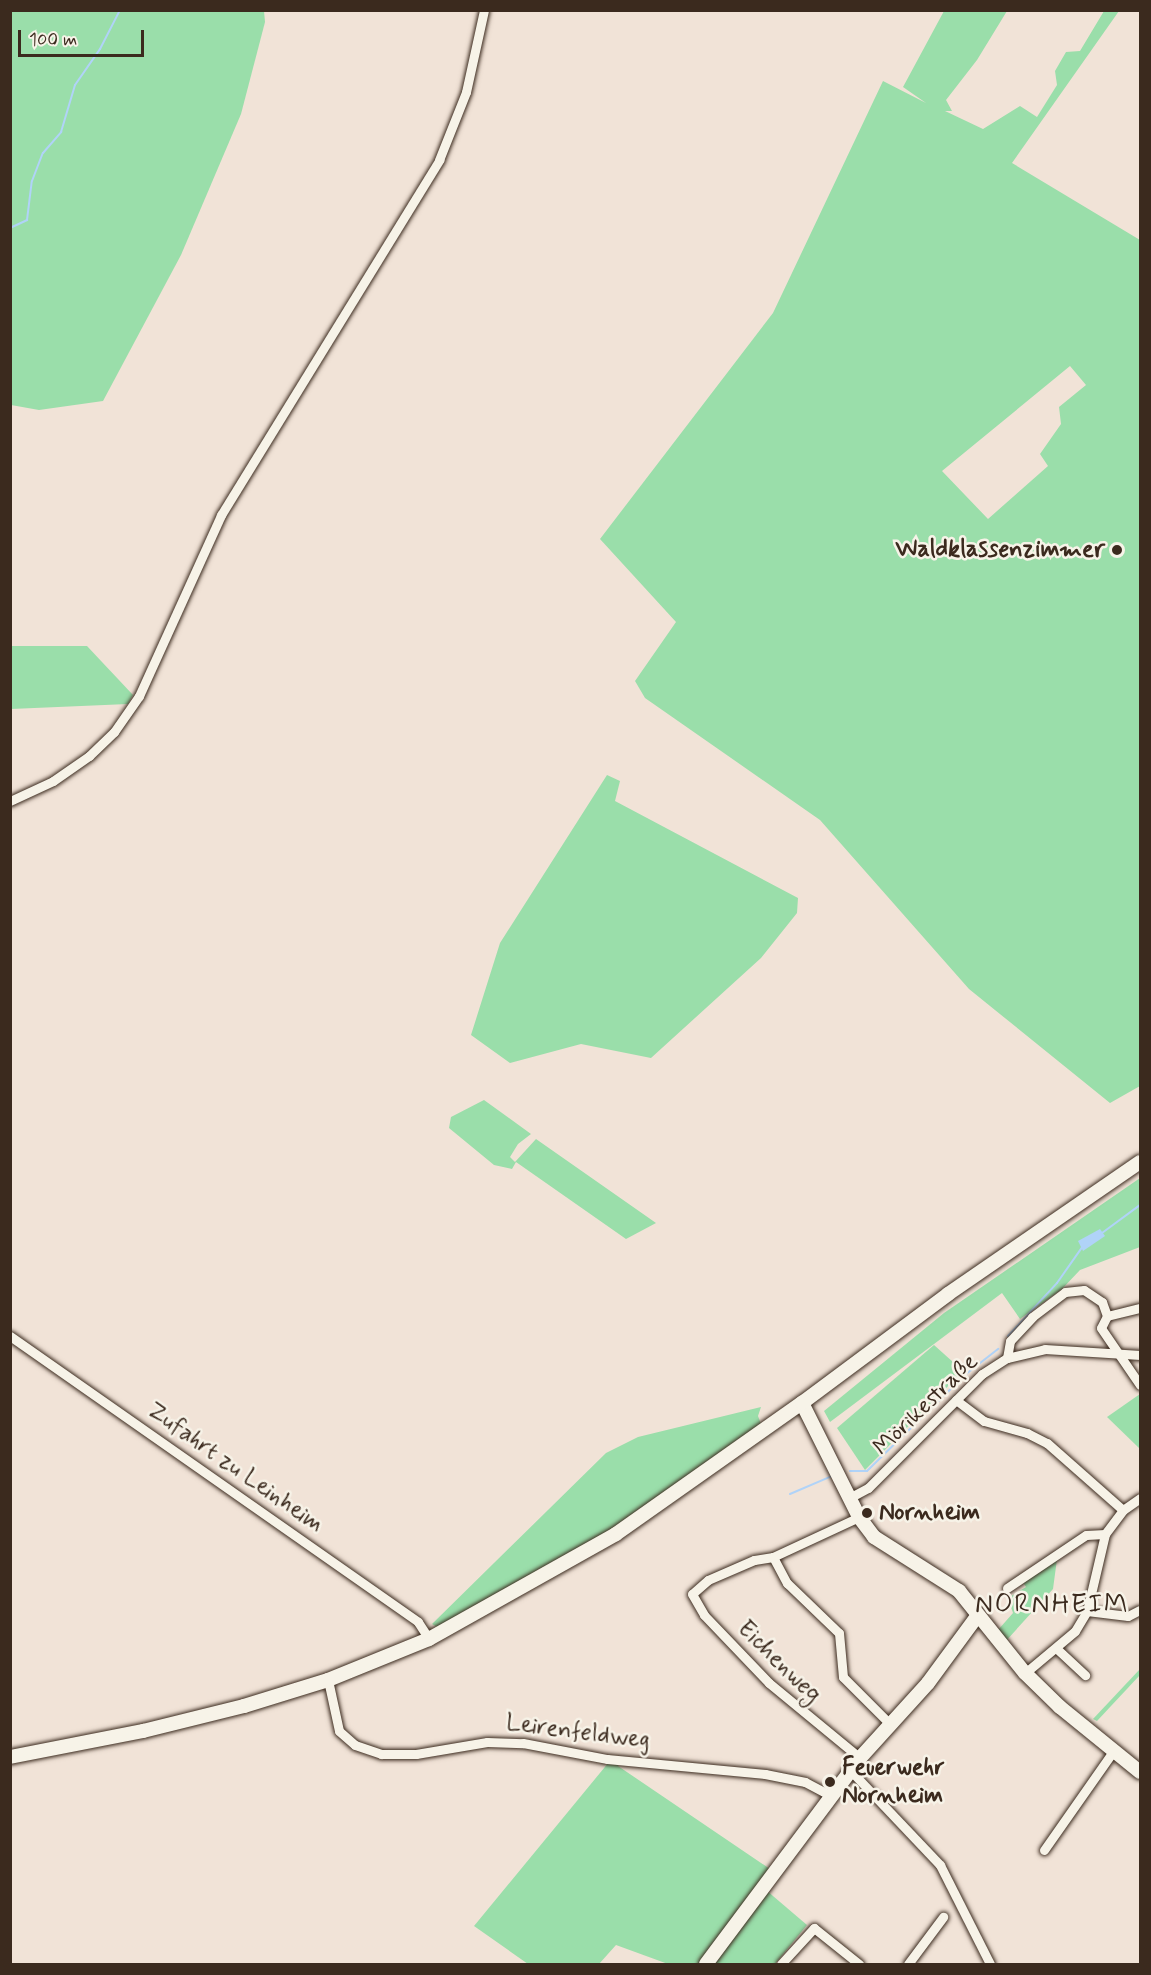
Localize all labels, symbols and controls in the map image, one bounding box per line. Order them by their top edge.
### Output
scale bar [21,18,147,56]
text: 100 m [29,28,77,52]
place label: Waldklassenzimmer [896,536,1105,564]
marker: Waldklassenzimmer [1110,543,1124,557]
street label: Mörikestraße [868,1348,984,1462]
street label: Zufahrt zu Leinheim [141,1396,329,1540]
place label: Nornheim [879,1499,980,1527]
marker: Nornheim [860,1506,874,1520]
district label: NORNHEIM [976,1589,1128,1621]
street label: Eichenweg [731,1615,827,1709]
street label: Leirenfeldweg [504,1709,652,1755]
place label: Feuerwehr Nornheim [842,1754,945,1810]
marker: Feuerwehr Nornheim [823,1775,837,1789]

